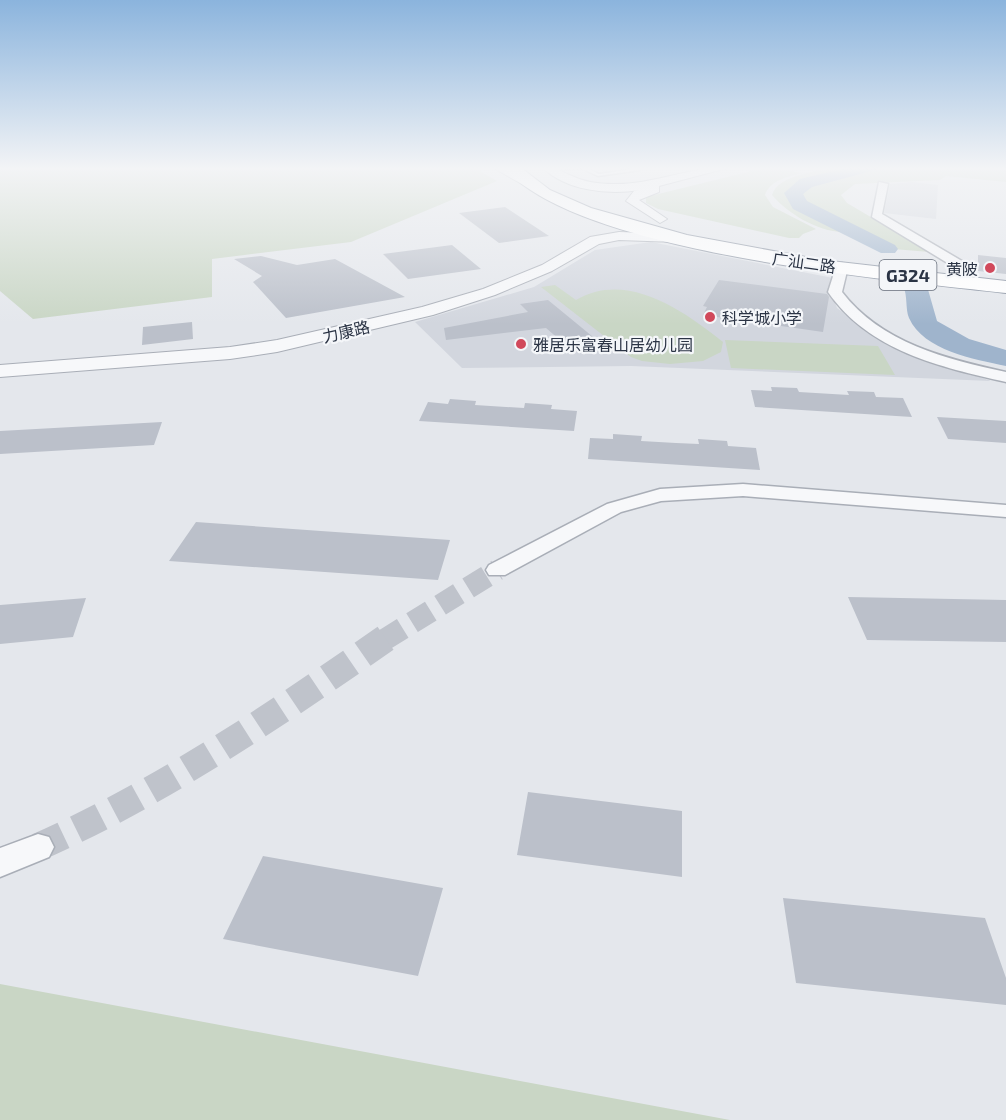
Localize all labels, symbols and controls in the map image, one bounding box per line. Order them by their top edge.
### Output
street label: 广汕二路 [771,248,837,276]
place label: 黄陂 [946,259,978,278]
road number: G324 [880,260,936,290]
marker: 黄陂 [983,261,997,275]
place label: 科学城小学 [722,308,802,327]
marker: 科学城小学 [703,310,717,324]
street label: 力康路 [320,316,372,346]
place label: 雅居乐富春山居幼儿园 [533,335,693,354]
marker: 雅居乐富春山居幼儿园 [514,337,528,351]

